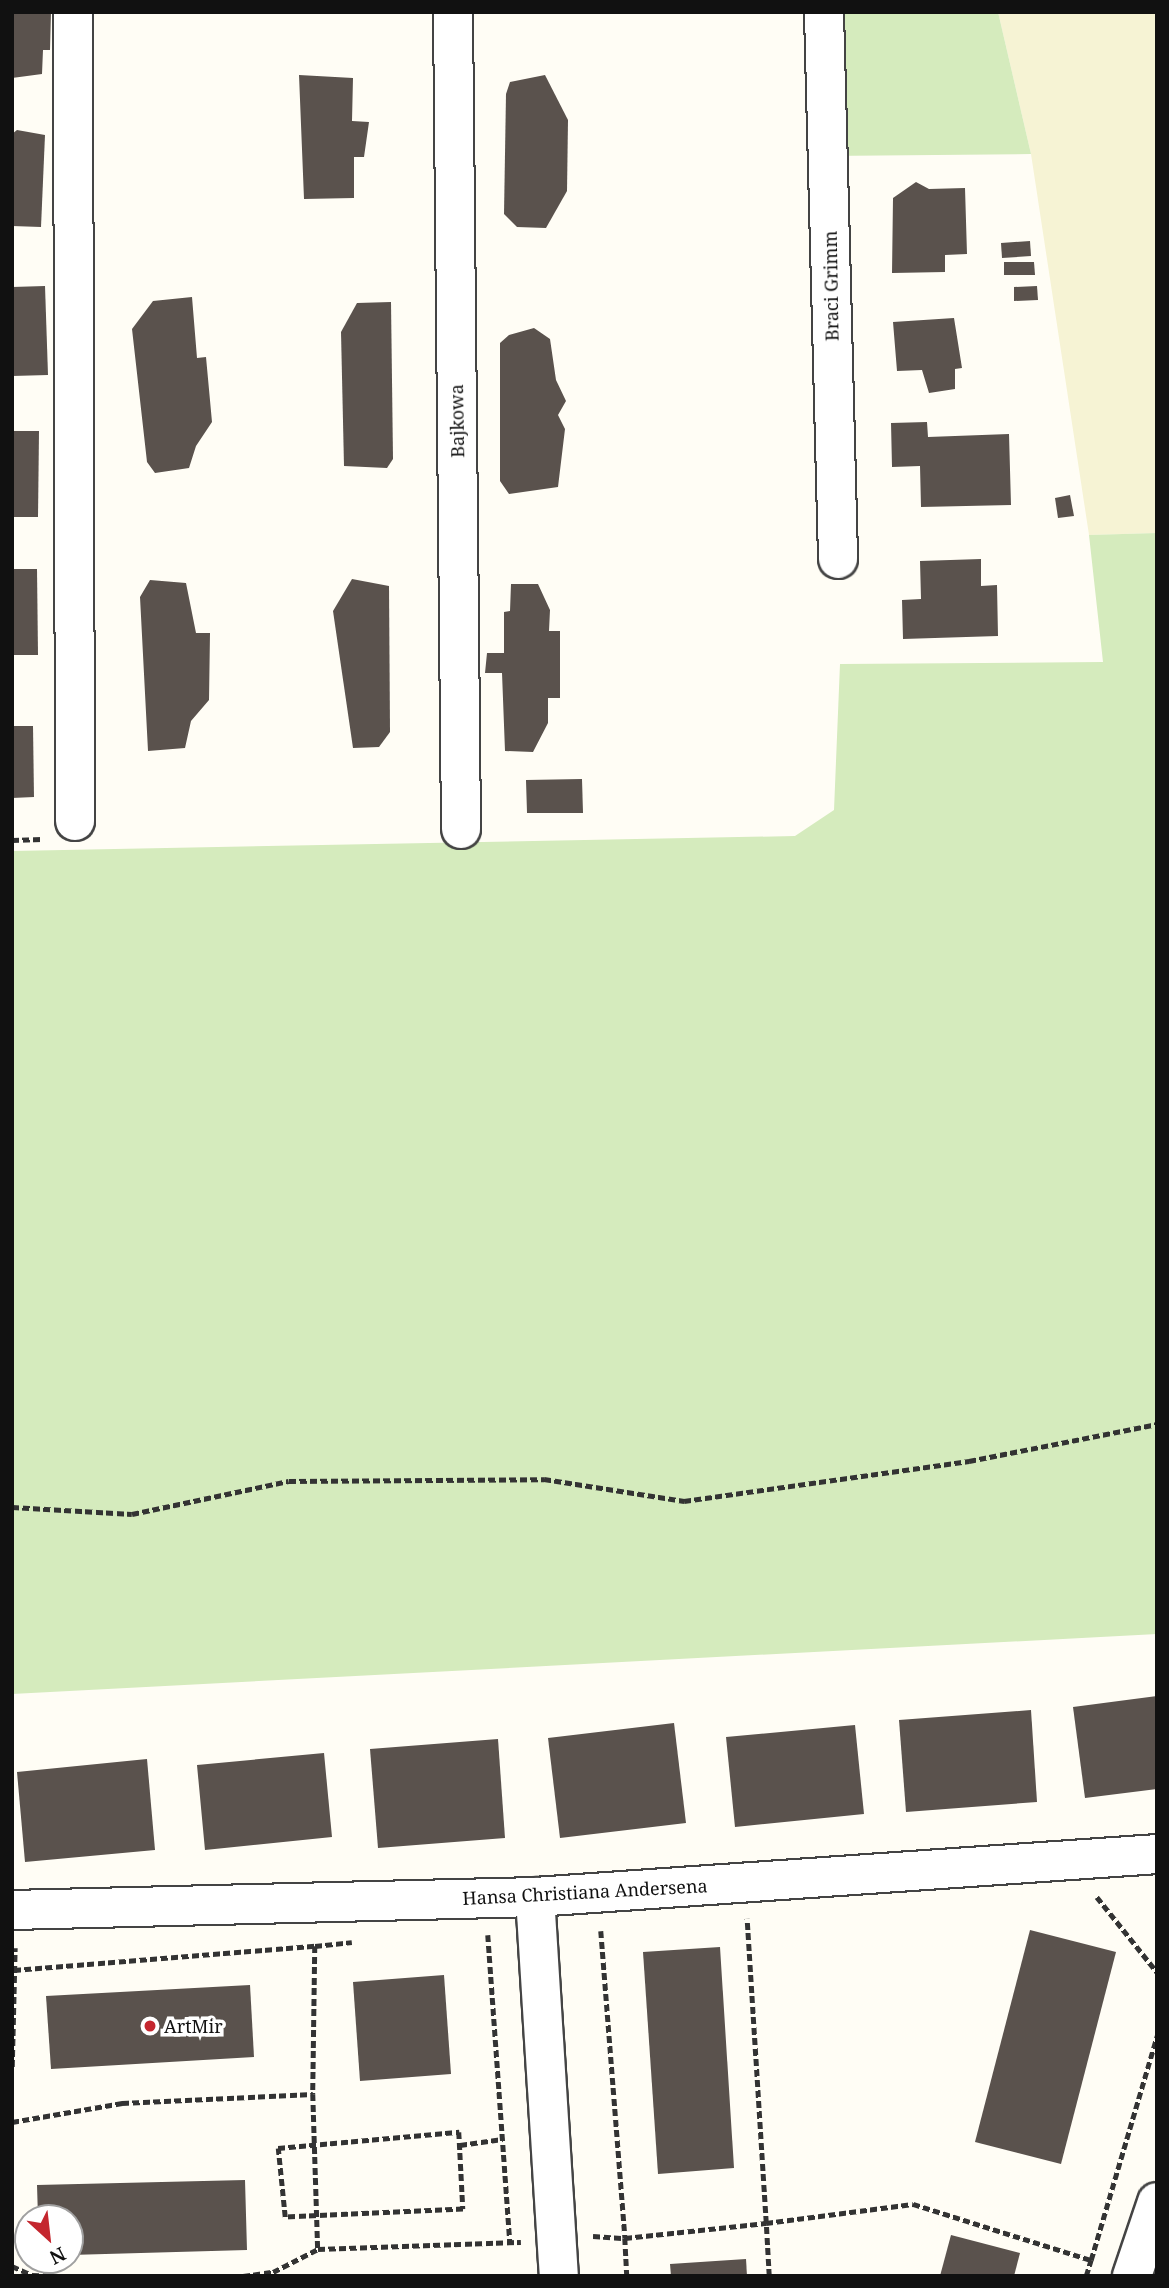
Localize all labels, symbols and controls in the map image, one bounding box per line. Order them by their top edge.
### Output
street label: Braci Grimm [819,231,843,341]
street label: Bajkowa [446,384,468,458]
street label: Hansa Christiana Andersena [462,1875,708,1909]
place label: ArtMir [164,2015,223,2037]
marker: ArtMir [142,2018,158,2034]
north arrow [14,2204,84,2274]
text: N [45,2241,70,2271]

